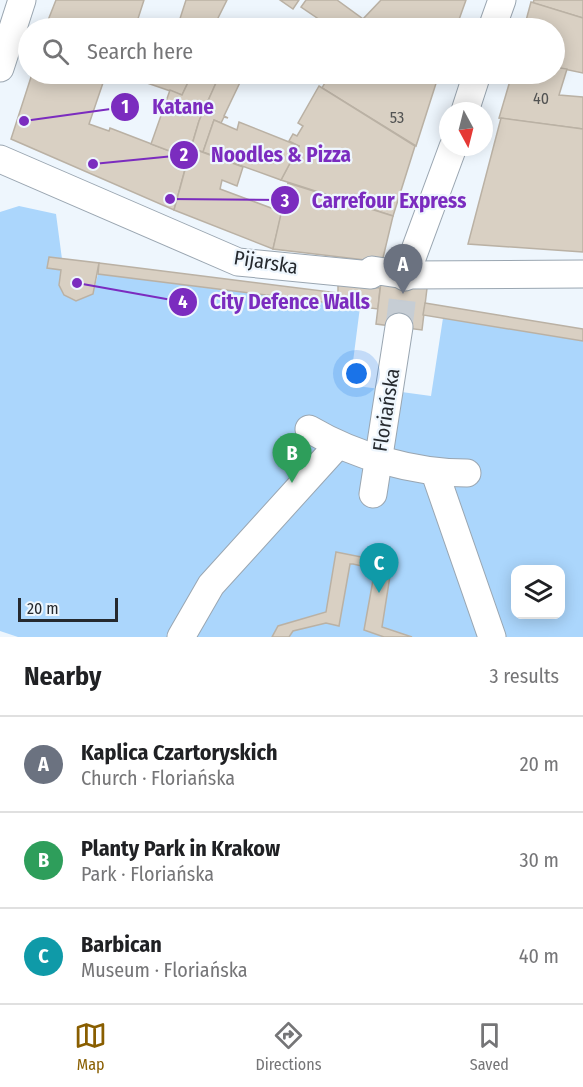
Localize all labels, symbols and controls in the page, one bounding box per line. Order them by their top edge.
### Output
search box [18,18,565,84]
icon: search [39,35,72,68]
text: Search here [87,38,193,65]
callout: Katane [110,88,226,127]
house number: 40 [533,89,549,108]
text: Katane [152,94,214,120]
text: 1 [121,96,129,118]
north arrow [439,102,493,156]
house number: 53 [390,108,404,127]
callout: Noodles & Pizza [169,135,362,174]
text: Noodles & Pizza [211,142,351,168]
text: 2 [179,144,188,166]
callout: Carrefour Express [270,181,479,220]
text: Carrefour Express [312,188,466,214]
text: 3 [280,190,290,212]
pin: A [384,244,422,294]
street label: Pijarska [232,245,300,279]
callout: City Defence Walls [168,282,381,321]
text: City Defence Walls [210,289,370,315]
text: 4 [178,291,188,313]
your location [342,359,371,388]
street label: Floriańska [368,367,404,453]
pin: B [272,434,312,483]
pin: C [360,544,398,593]
map controls [511,565,565,619]
button: layers [511,565,565,619]
scale bar [18,595,118,622]
text: 20 m [27,599,58,618]
text: Nearby [24,661,101,692]
text: 3 results [490,664,559,688]
text: Kaplica Czartoryskich [81,739,278,766]
text: A [38,752,49,776]
text: 20 m [520,752,559,776]
text: Church · Floriańska [81,766,235,790]
text: Planty Park in Krakow [81,835,280,862]
text: B [38,848,49,872]
text: 30 m [519,848,559,872]
text: Park · Floriańska [81,862,214,886]
text: Barbican [81,931,162,958]
text: C [38,944,49,968]
text: 40 m [519,944,559,968]
text: Museum · Floriańska [81,958,248,982]
tab: Map [74,1019,107,1074]
tab: Directions [255,1019,322,1074]
tab: Saved [470,1019,509,1074]

